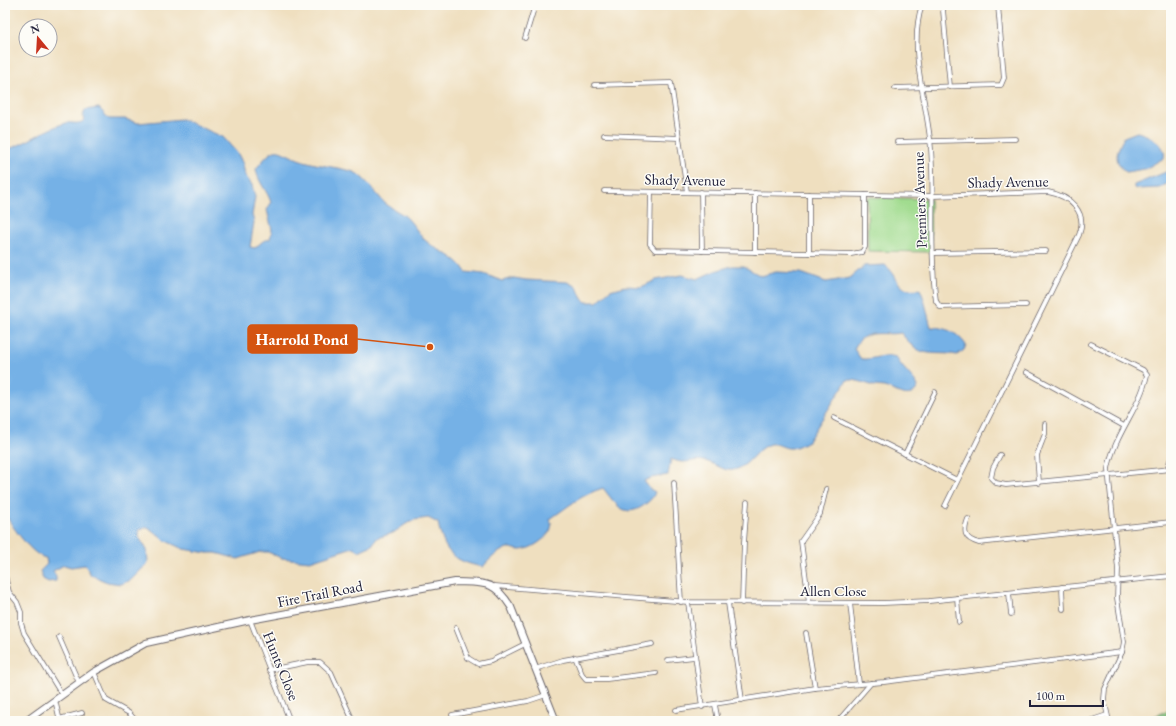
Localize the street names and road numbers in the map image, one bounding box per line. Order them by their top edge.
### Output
street label: Premiers Avenue [908,151,931,248]
street label: Shady Avenue [644,169,726,190]
street label: Shady Avenue [967,171,1049,192]
street label: Fire Trail Road [276,576,365,611]
street label: Allen Close [799,581,867,600]
street label: Hunts Close [259,628,304,703]

